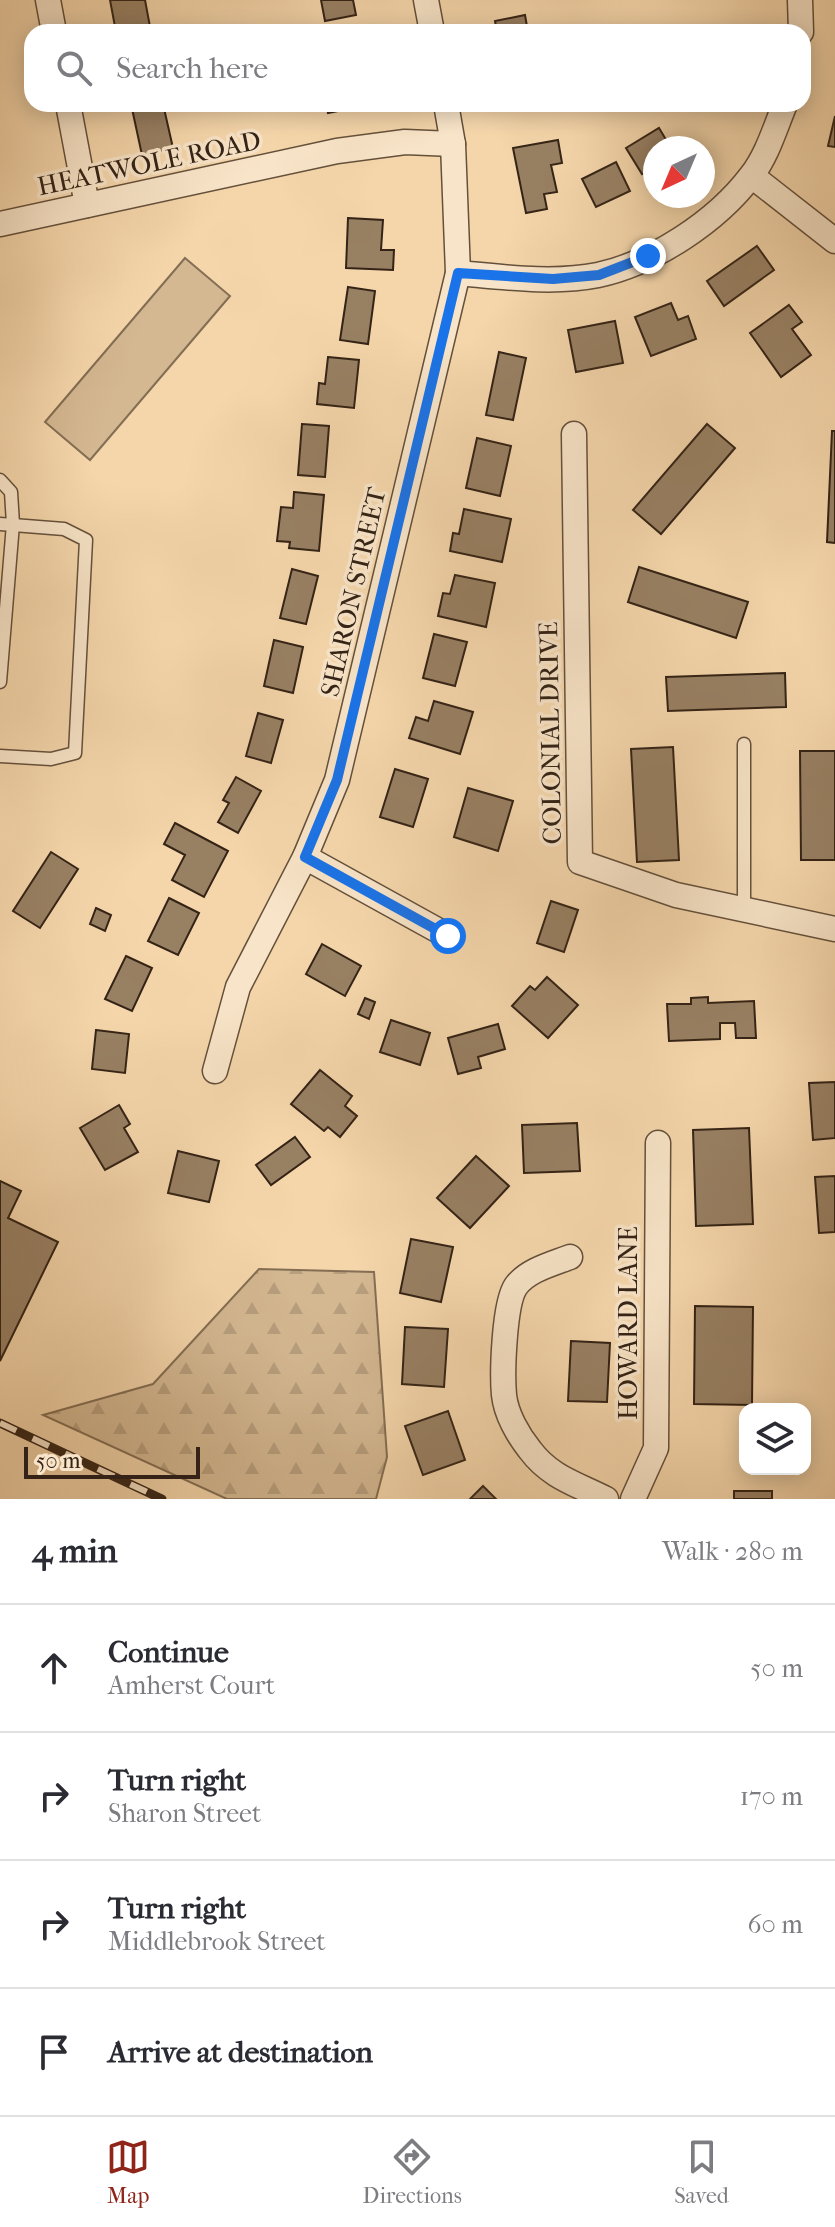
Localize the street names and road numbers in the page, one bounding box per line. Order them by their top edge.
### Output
street label: HEATWOLE ROAD [35,125,264,202]
street label: SHARON STREET [314,484,393,700]
street label: COLONIAL DRIVE [533,621,568,845]
street label: HOWARD LANE [613,1226,644,1420]

